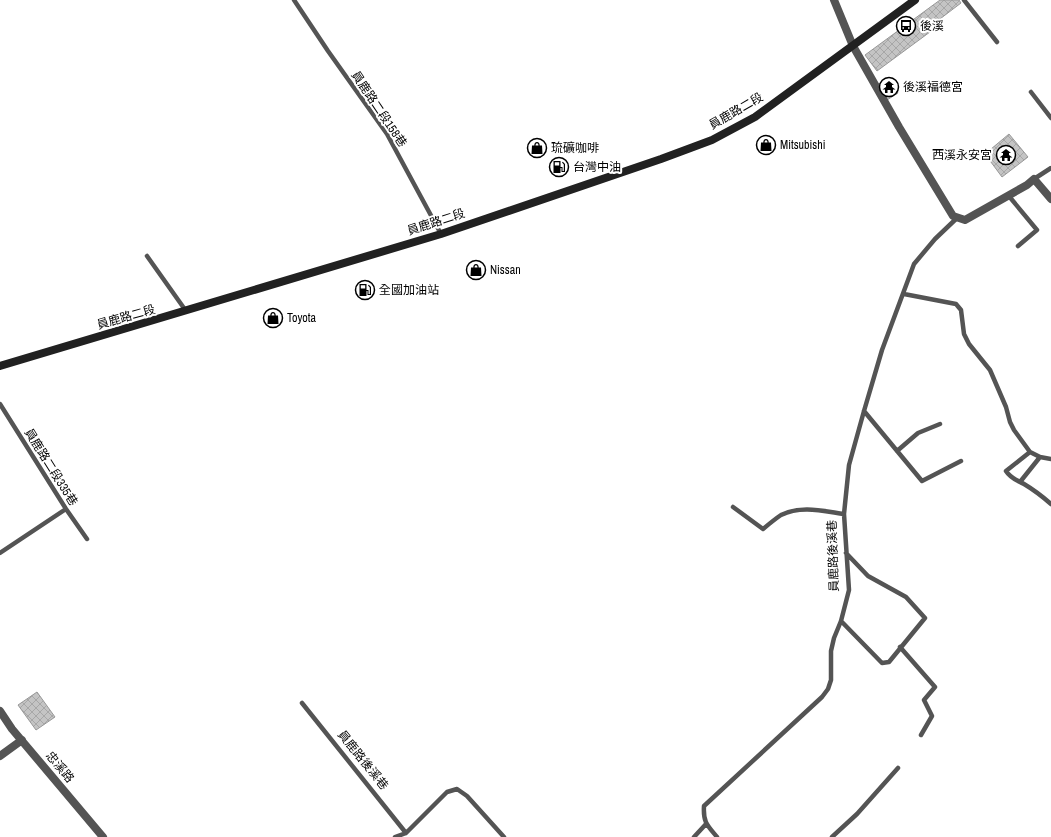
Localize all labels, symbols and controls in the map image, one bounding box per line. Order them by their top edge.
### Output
bus stop icon: 後溪 [895,15,917,37]
place label: 後溪 [920,18,944,34]
street label: 員鹿路二段158巷 [348,68,410,150]
temple icon: 後溪福德宮 [878,76,900,98]
place label: 後溪福德宮 [903,79,963,95]
street label: 員鹿路二段 [706,89,766,133]
shop icon: Mitsubishi [755,134,777,156]
shop icon: 琉礦咖啡 [526,137,548,159]
place label: Mitsubishi [780,137,825,153]
place label: 琉礦咖啡 [551,140,599,156]
temple icon: 西溪永安宮 [995,144,1017,166]
place label: 西溪永安宮 [932,147,992,163]
fuel station icon: 台灣中油 [548,156,570,178]
place label: 台灣中油 [573,159,621,175]
street label: 員鹿路二段 [405,205,467,239]
shop icon: Nissan [465,259,487,281]
place label: Nissan [490,262,521,278]
fuel station icon: 全國加油站 [354,279,376,301]
place label: 全國加油站 [379,282,439,298]
street label: 員鹿路二段 [95,301,157,333]
shop icon: Toyota [262,307,284,329]
place label: Toyota [287,310,317,326]
street label: 員鹿路二段335巷 [21,425,81,509]
street label: 員鹿路後溪巷 [824,520,842,592]
street label: 員鹿路後溪巷 [334,727,392,793]
street label: 忠溪路 [42,748,78,786]

